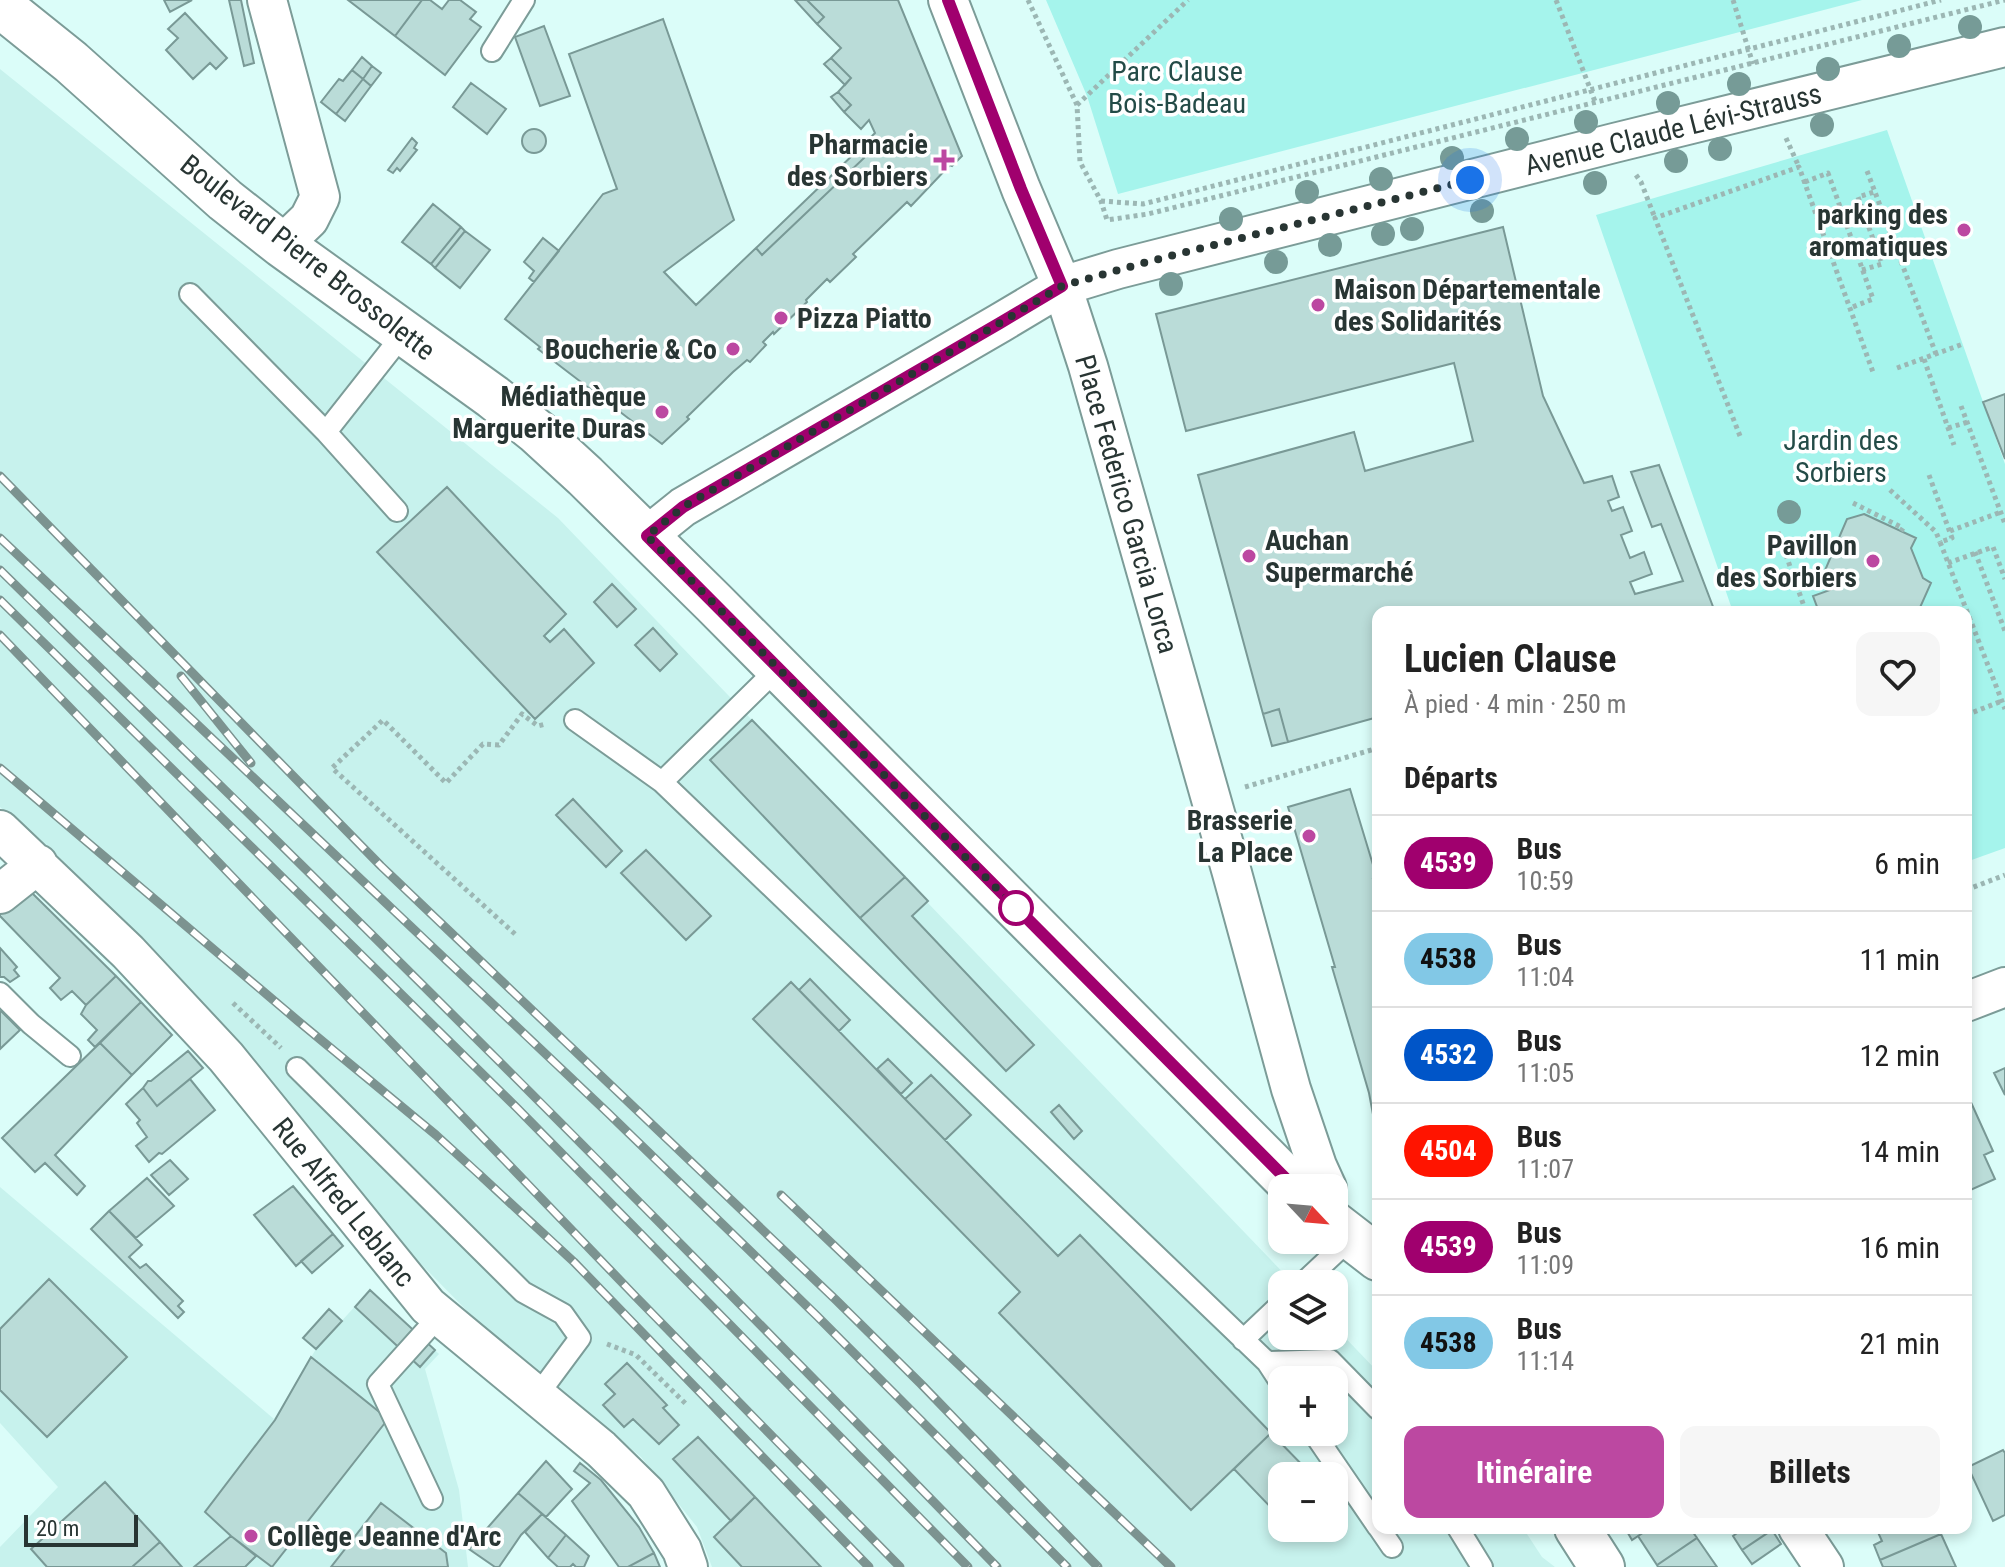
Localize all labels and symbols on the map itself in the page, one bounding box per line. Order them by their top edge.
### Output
park label: Parc Clause Bois-Badeau [1108,55,1246,120]
street label: Avenue Claude Lévi-Strauss [1521,77,1825,182]
place label: Pharmacie des Sorbiers [787,128,928,193]
street label: Boulevard Pierre Brossolette [174,148,442,367]
marker: Pharmacie des Sorbiers [935,151,953,169]
your location [1450,160,1490,200]
place label: parking des aromatiques [1809,198,1948,263]
marker: parking des aromatiques [1955,221,1973,239]
place label: Maison Départementale des Solidarités [1334,273,1601,338]
marker: Maison Départementale des Solidarités [1309,296,1327,314]
place label: Pizza Piatto [797,302,932,335]
marker: Pizza Piatto [772,309,790,327]
place label: Boucherie & Co [545,333,717,366]
marker: Boucherie & Co [724,340,742,358]
street label: Place Federico Garcia Lorca [1068,351,1185,657]
place label: Médiathèque Marguerite Duras [452,380,646,445]
marker: Médiathèque Marguerite Duras [653,403,671,421]
park label: Jardin des Sorbiers [1783,424,1899,489]
place label: Auchan Supermarché [1265,524,1413,589]
place label: Pavillon des Sorbiers [1716,529,1857,594]
marker: Auchan Supermarché [1240,547,1258,565]
marker: Pavillon des Sorbiers [1864,552,1882,570]
place label: Brasserie La Place [1187,804,1293,869]
marker: Brasserie La Place [1300,827,1318,845]
unlabelled marker [999,891,1033,925]
street label: Rue Alfred Leblanc [265,1111,422,1293]
north arrow [1268,1174,1348,1254]
scale bar [24,1511,138,1547]
place label: Collège Jeanne d'Arc [267,1520,502,1553]
marker: Collège Jeanne d'Arc [242,1527,260,1545]

